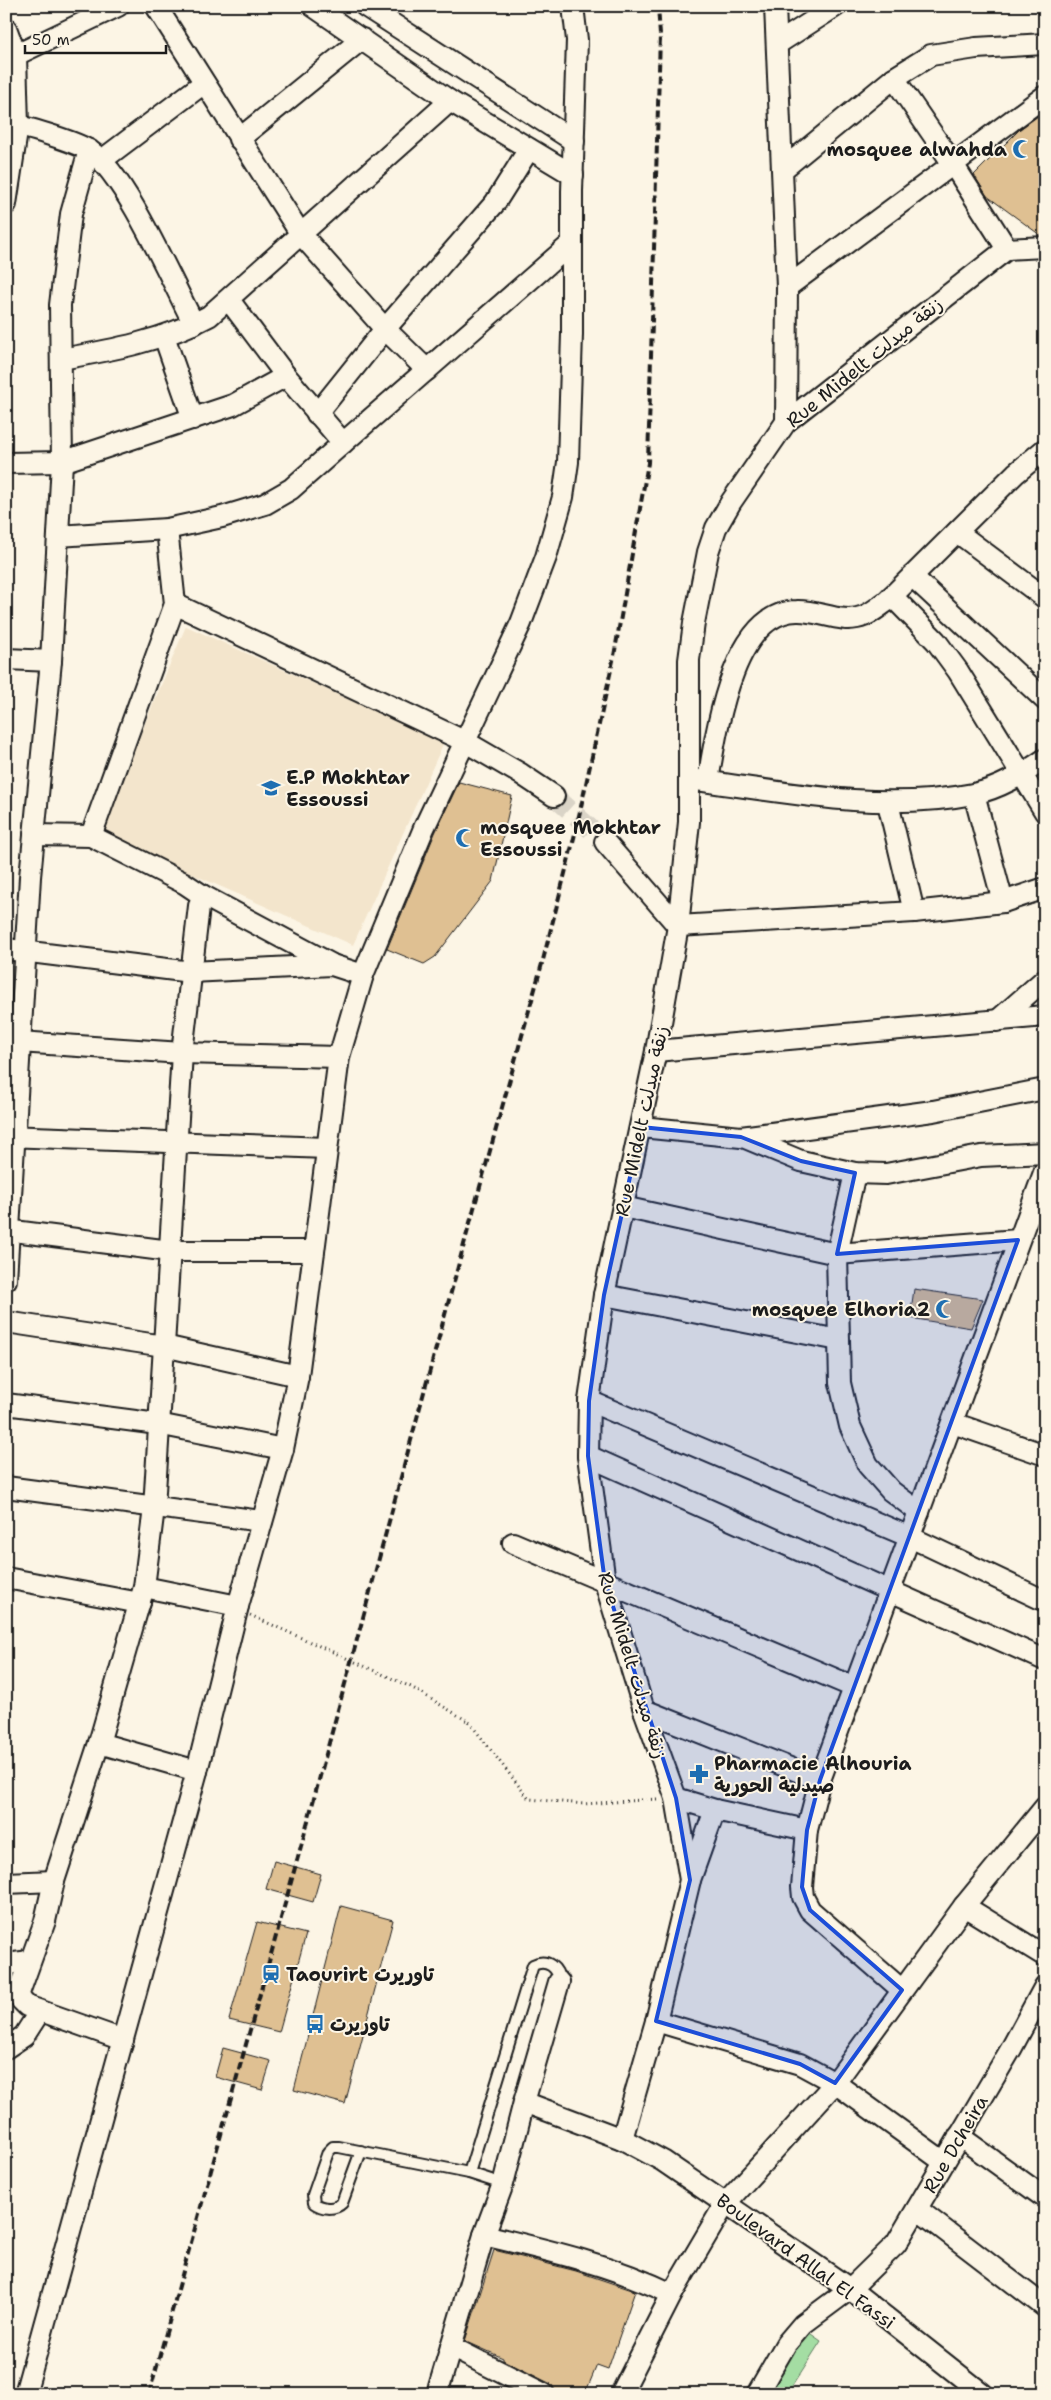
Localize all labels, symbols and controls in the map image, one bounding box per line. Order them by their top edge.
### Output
scale bar [25,22,166,54]
text: 50 m [32,30,70,50]
place label: mosquee alwahda [827,137,1007,162]
mosque icon: mosquee alwahda [1011,138,1033,160]
street label: Rue Midelt زنقة ميدلت [781,292,948,433]
place label: E.P Mokhtar Essoussi [286,765,410,812]
school or university icon: E.P Mokhtar Essoussi [260,777,282,799]
place label: mosquee Mokhtar Essoussi [480,815,661,862]
mosque icon: mosquee Mokhtar Essoussi [454,827,476,849]
street label: Rue Midelt زنقة ميدلت [609,1024,674,1219]
place label: mosquee Elhoria2 [752,1297,930,1322]
mosque icon: mosquee Elhoria2 [934,1298,956,1320]
street label: Rue Midelt زنقة ميدلت [592,1569,673,1762]
place label: Pharmacie Alhouria صيدلية الحورية [714,1751,912,1798]
pharmacy icon: Pharmacie Alhouria صيدلية الحورية [688,1763,710,1785]
place label: Taourirt تاوريرت [286,1962,435,1987]
station icon: Taourirt تاوريرت [260,1963,282,1985]
place label: تاوريرت [330,2012,391,2037]
bus stop icon: تاوريرت [304,2013,326,2035]
street label: Rue Dcheira [917,2091,994,2198]
street label: Boulevard Allal El Fassi [711,2188,900,2335]

